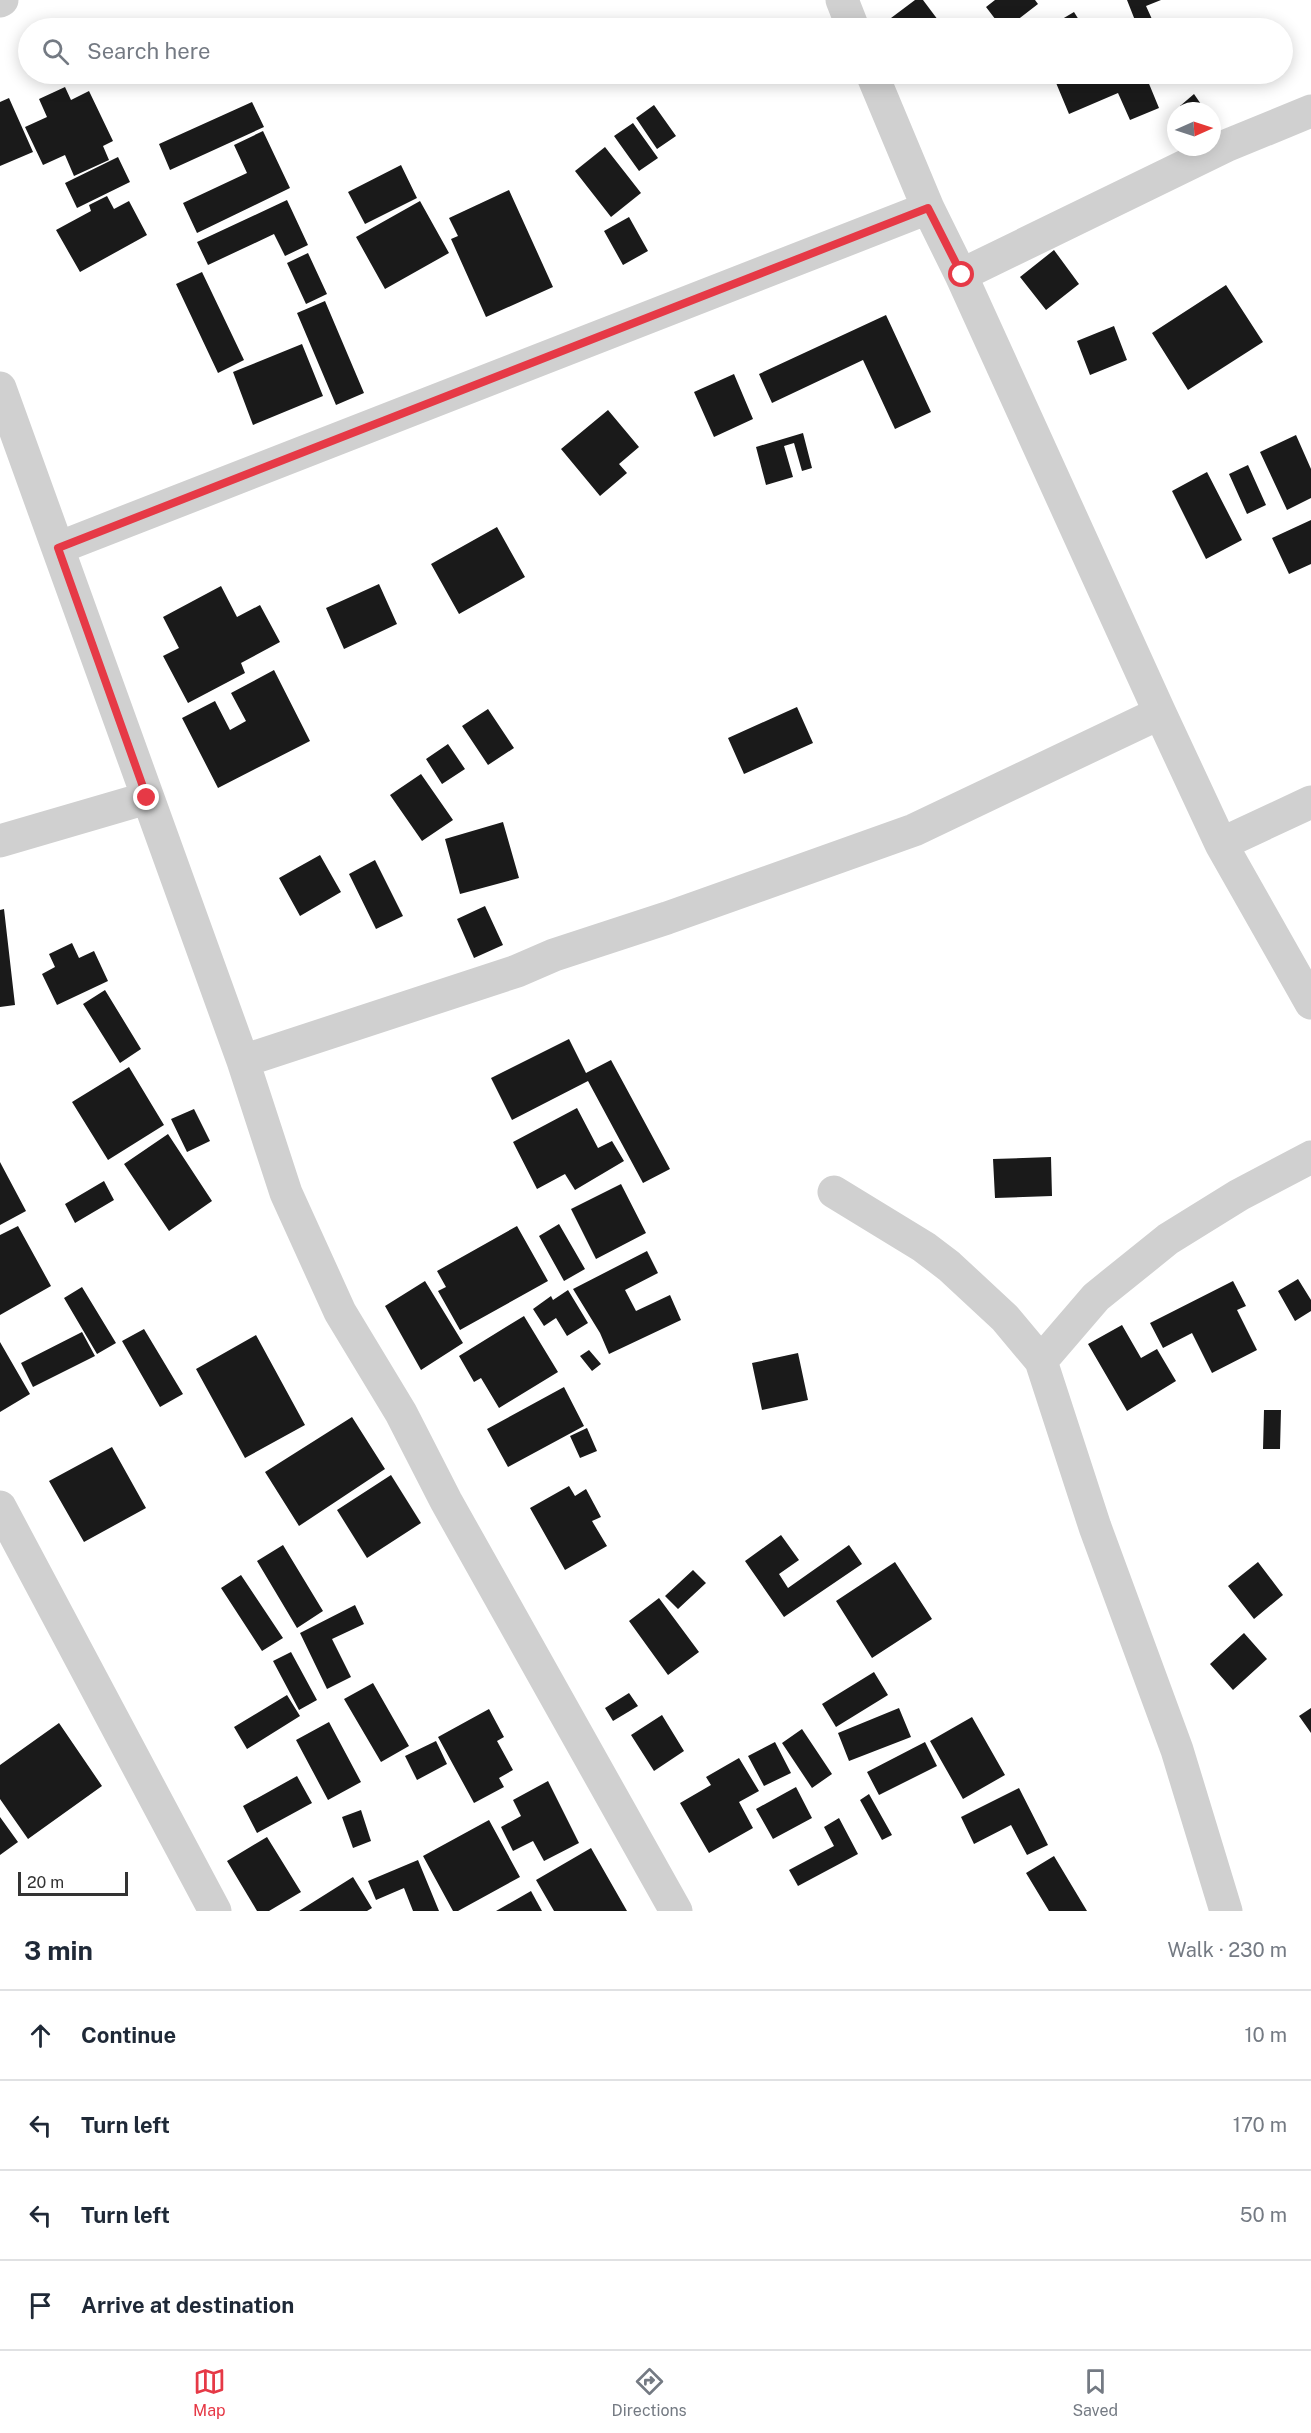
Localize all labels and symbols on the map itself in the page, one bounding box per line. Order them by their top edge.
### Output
north arrow [1167,102,1221,156]
route start [948,261,974,287]
route end [133,784,159,810]
scale bar [18,1869,128,1896]

